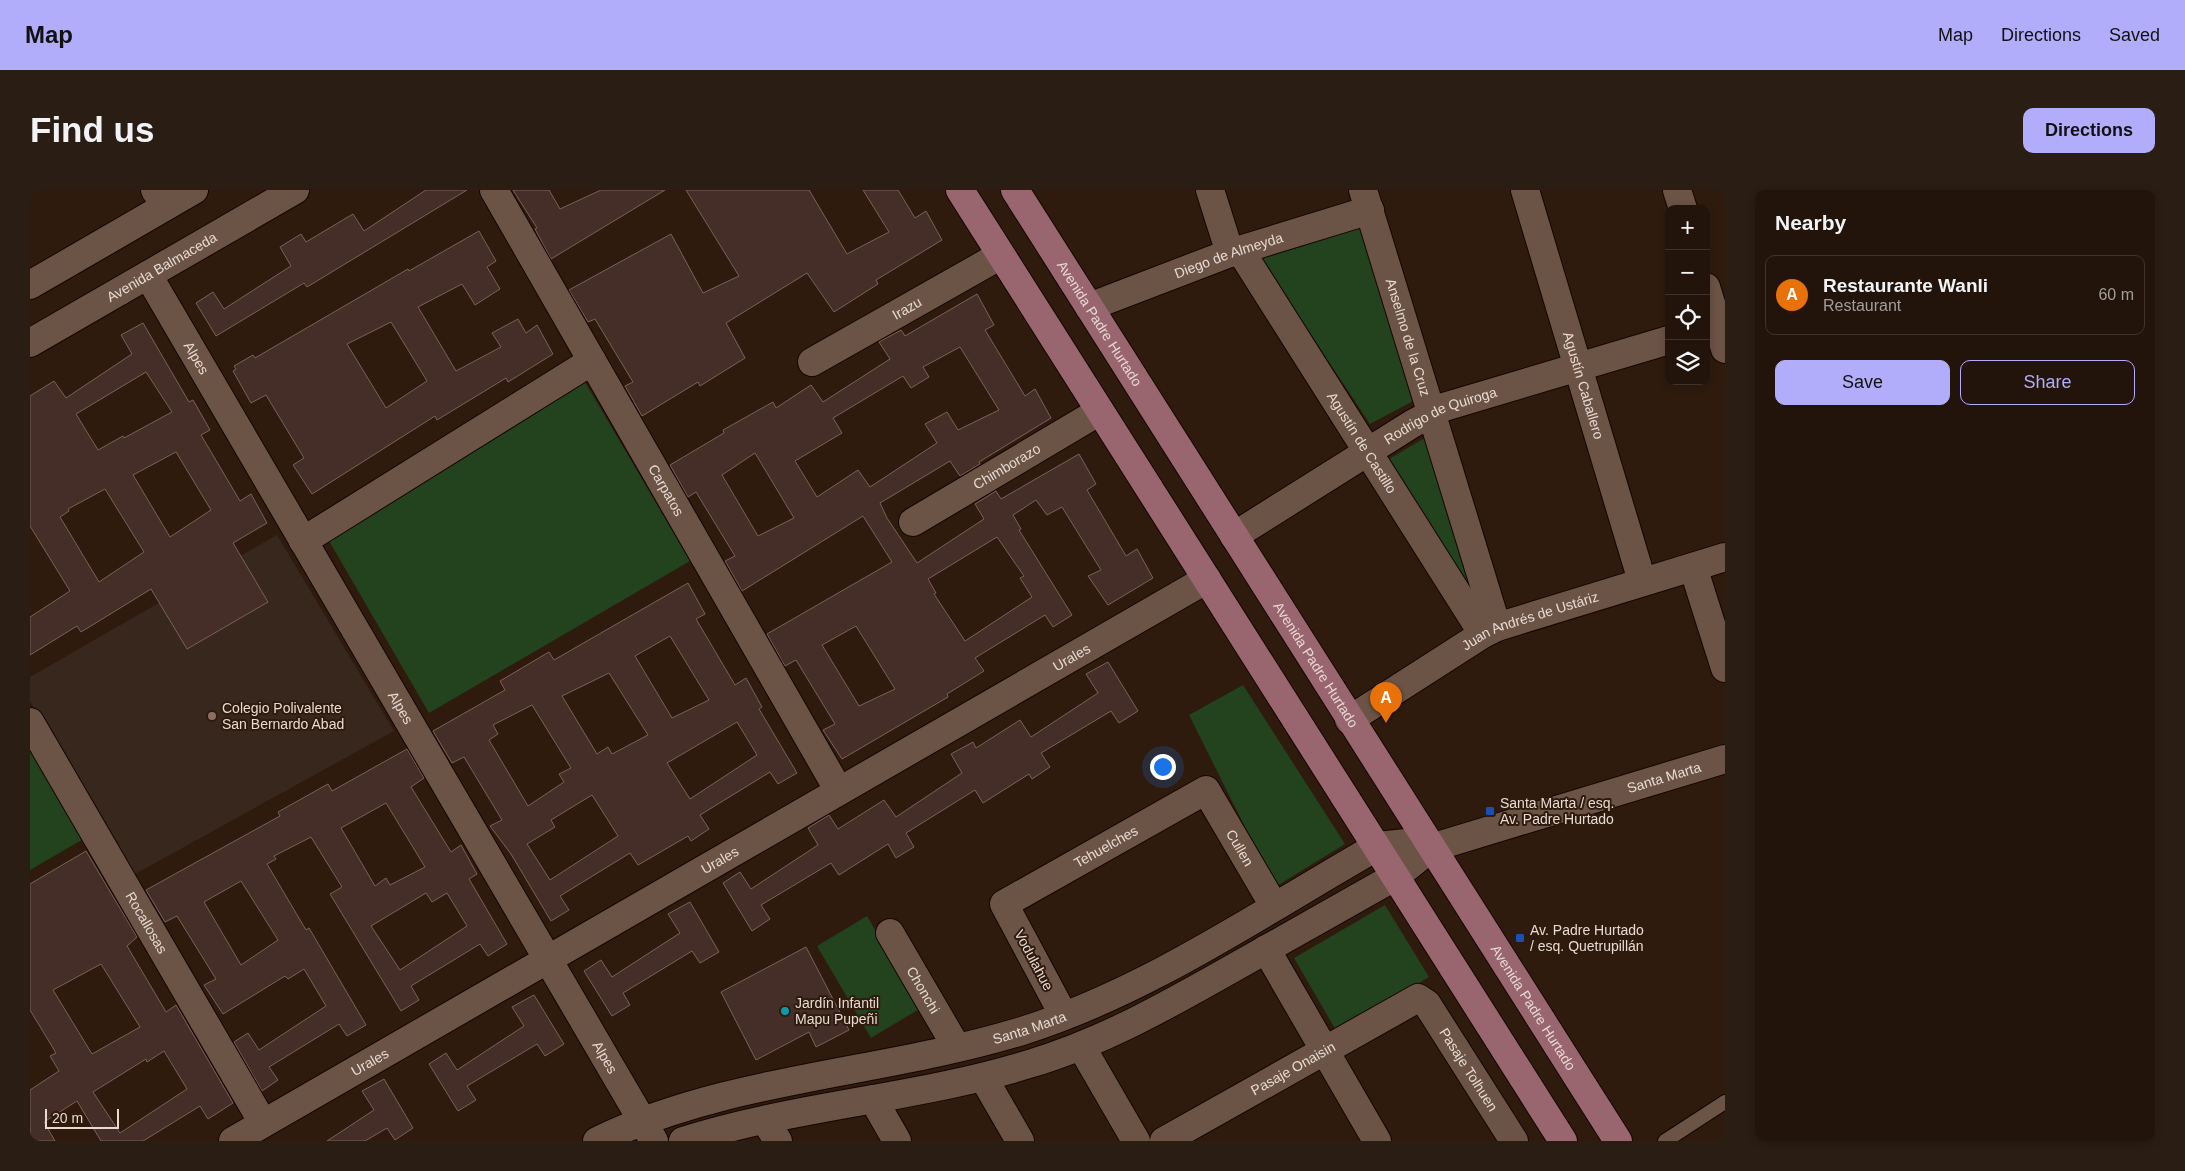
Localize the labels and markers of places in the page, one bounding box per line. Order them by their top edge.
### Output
pin: A [1370,682,1402,723]
place label: Colegio Polivalente San Bernardo Abad [222,700,344,732]
marker: Colegio Polivalente San Bernardo Abad [206,710,218,722]
place label: Santa Marta / esq. Av. Padre Hurtado [1500,795,1614,827]
marker: Santa Marta / esq. Av. Padre Hurtado [1484,805,1496,817]
place label: Av. Padre Hurtado / esq. Quetrupillán [1530,922,1644,954]
marker: Av. Padre Hurtado / esq. Quetrupillán [1514,932,1526,944]
place label: Jardín Infantil Mapu Pupeñi [795,995,879,1027]
marker: Jardín Infantil Mapu Pupeñi [779,1005,791,1017]

